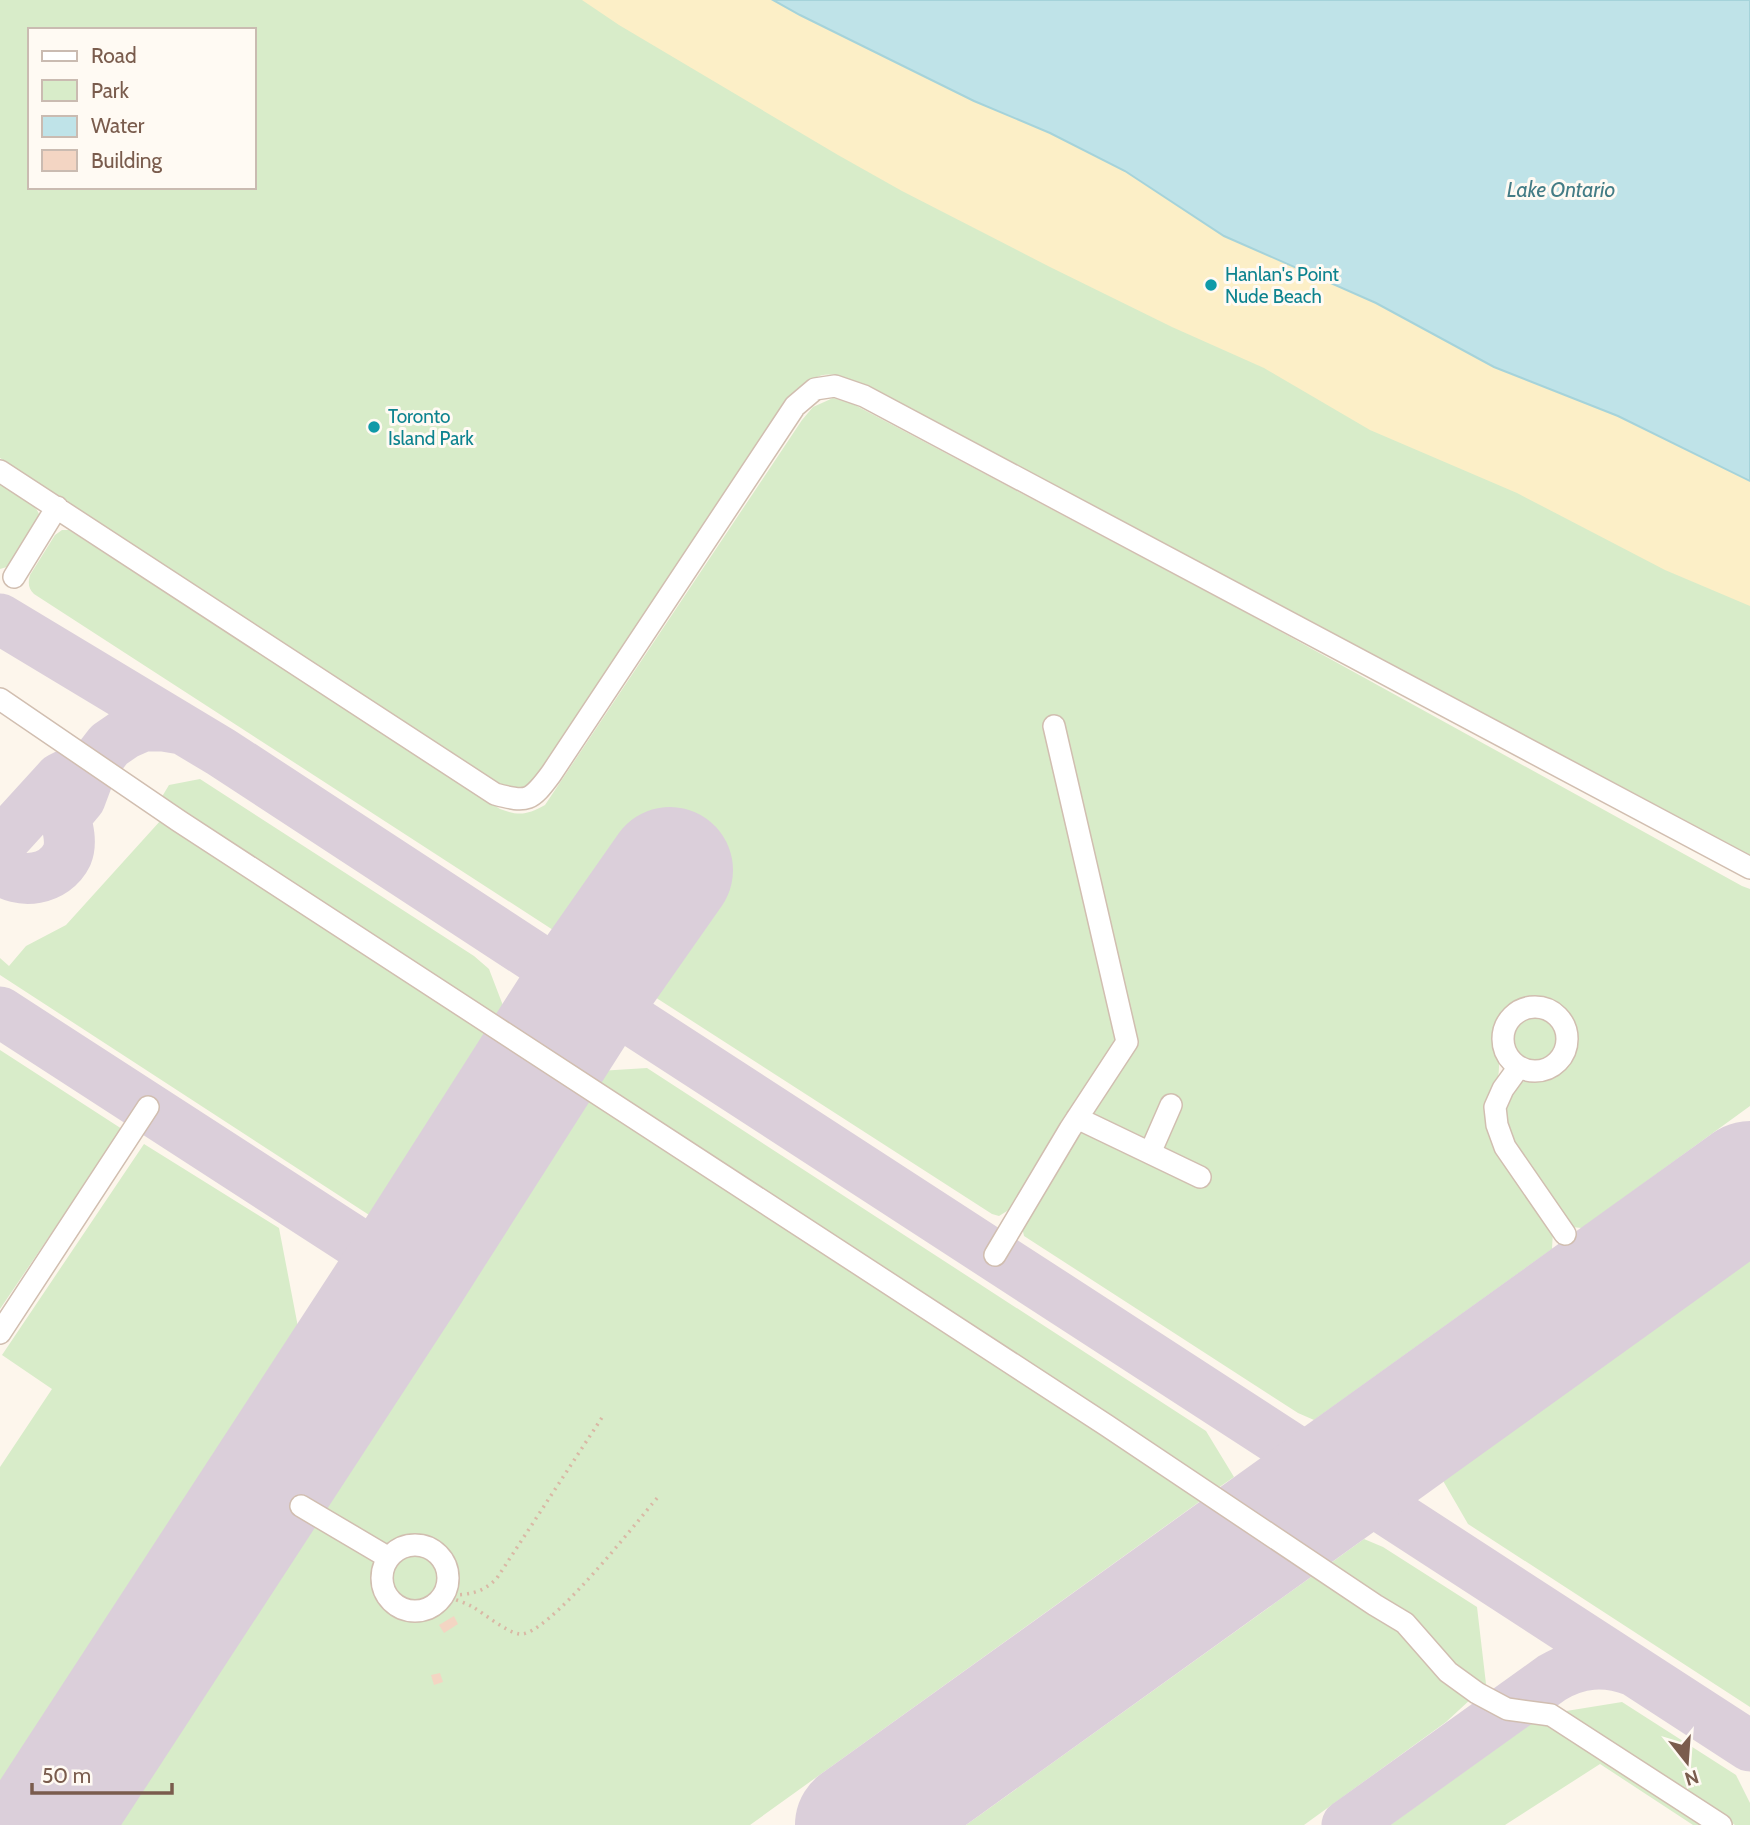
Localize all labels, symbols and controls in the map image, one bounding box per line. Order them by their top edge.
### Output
legend [28,28,256,189]
text: Road [91,43,137,68]
text: Park [91,78,129,103]
text: Water [91,113,145,138]
text: Building [91,148,163,173]
water label: Lake Ontario [1507,177,1615,202]
place label: Hanlan's Point Nude Beach [1225,263,1340,308]
marker: Hanlan's Point Nude Beach [1203,277,1219,293]
place label: Toronto Island Park [388,405,474,450]
marker: Toronto Island Park [366,419,382,435]
north arrow [1652,1727,1722,1797]
scale bar [32,1752,172,1796]
text: 50 m [42,1763,91,1788]
text: N [1682,1765,1702,1791]

